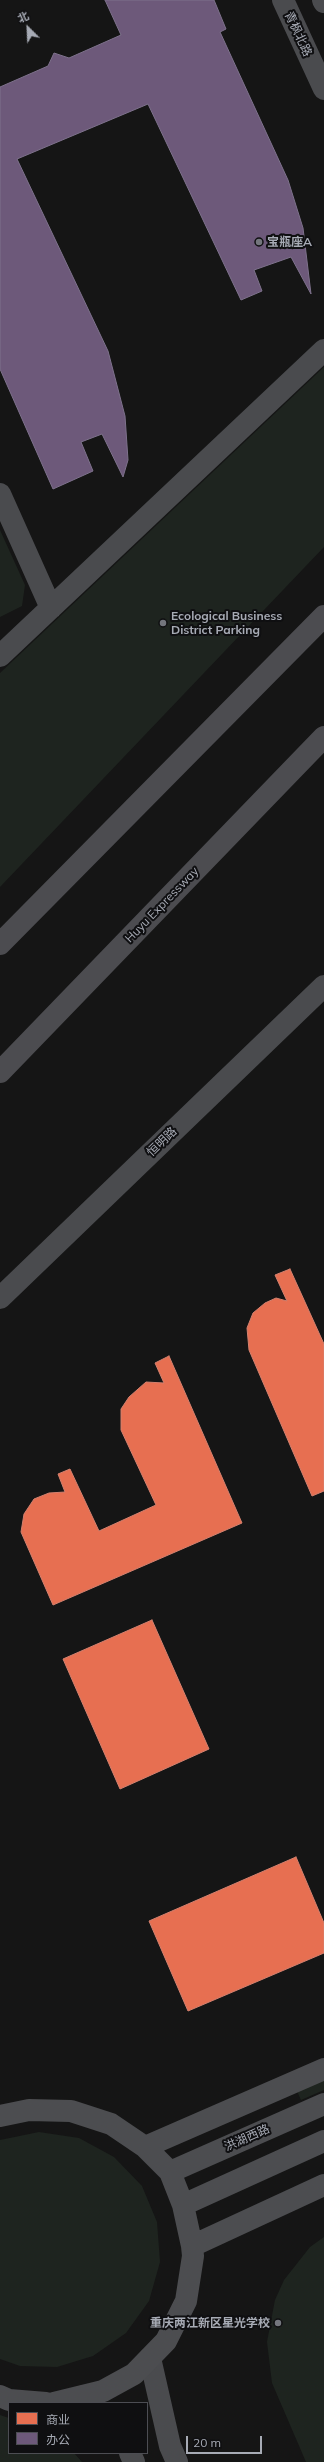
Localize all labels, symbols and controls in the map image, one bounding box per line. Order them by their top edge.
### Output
north arrow [8,8,48,48]
text: 北 [15,8,31,26]
street label: 青枫北路 [281,9,315,59]
place label: 宝瓶座A [267,235,312,249]
marker: 宝瓶座A [254,237,264,247]
place label: Ecological Business District Parking [171,609,282,637]
marker: Ecological Business District Parking [158,618,168,628]
street label: Huyu Expressway [122,864,202,946]
street label: 恒明路 [144,1124,180,1160]
street label: 洪湖西路 [222,2122,272,2154]
place label: 重庆两江新区星光学校 [150,2316,270,2330]
marker: 重庆两江新区星光学校 [273,2318,283,2328]
legend [8,2402,148,2454]
text: 商业 [46,2412,70,2427]
scale bar [188,2428,264,2454]
text: 办公 [46,2432,70,2447]
text: 20 m [193,2435,221,2450]

